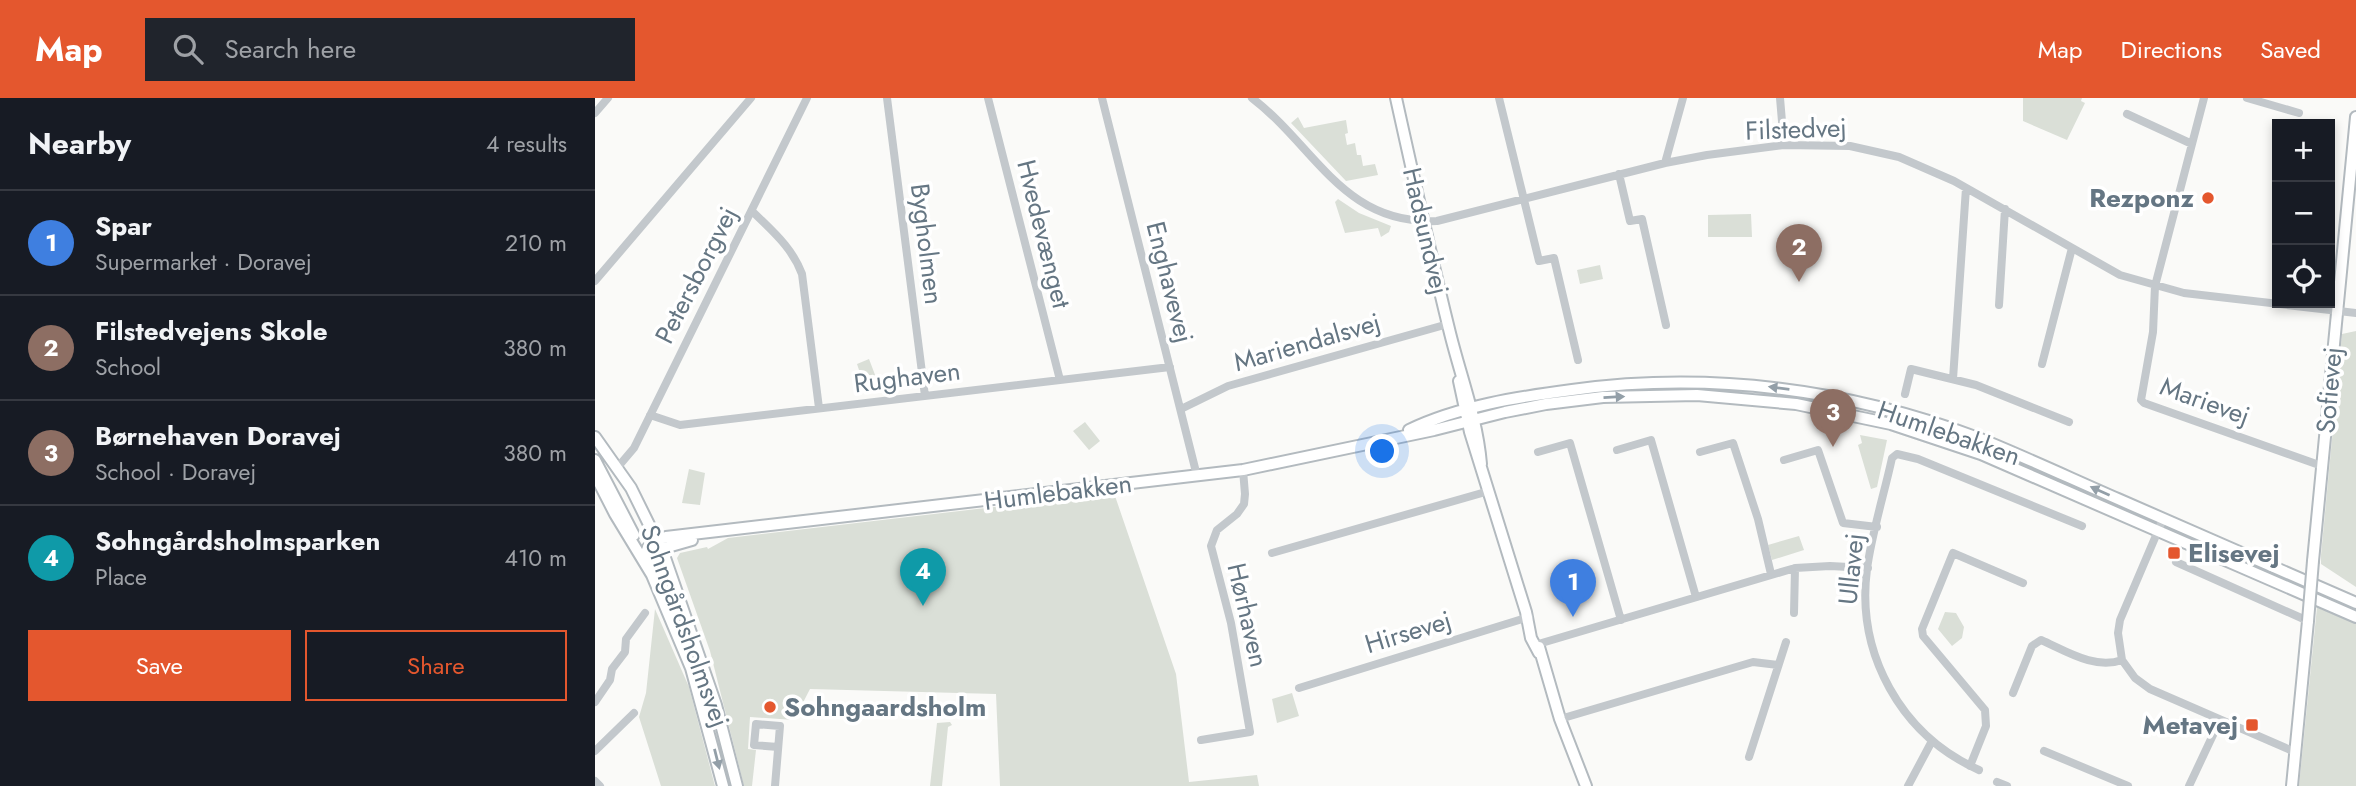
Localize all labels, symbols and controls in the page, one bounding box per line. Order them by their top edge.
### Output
search box [145,18,635,81]
text: Map [35,26,103,73]
icon: search [169,30,207,68]
text: Search here [225,30,356,68]
text: Map [2038,32,2083,67]
text: Directions [2121,32,2222,67]
text: Saved [2260,32,2321,67]
street label: Filstedvej [1745,108,1847,150]
map controls [2272,119,2335,308]
button: + [2272,119,2335,182]
text: Nearby [28,122,131,165]
text: 4 results [486,127,567,161]
street label: Hvedevænget [1007,156,1081,313]
street label: Hadsundvej [1393,164,1459,298]
place label: Rezponz [2089,179,2194,217]
street label: Bygholmen [901,181,953,307]
button: − [2272,182,2335,245]
marker: Rezponz [2200,190,2216,206]
street label: Petersborgvej [645,200,747,350]
text: Spar [95,207,152,245]
street label: Enghavevej [1137,217,1203,347]
pin: 2 [1776,224,1822,282]
text: 1 [45,226,57,260]
text: 210 m [505,226,567,260]
text: Supermarket · Doravej [95,245,312,279]
button: locate [2272,245,2335,308]
street label: Mariendalsvej [1229,303,1385,381]
text: Filstedvejens Skole [95,312,328,350]
text: 2 [43,331,59,365]
text: 380 m [503,331,567,365]
street label: Sofievej [2306,345,2352,435]
text: School [95,350,161,384]
street label: Rughaven [852,352,962,402]
street label: Marievej [2155,367,2255,435]
one-way arrow [1768,383,1790,394]
pin: 3 [1810,389,1856,447]
one-way arrow [1603,391,1625,402]
street label: Humlebakken [1872,391,2026,475]
text: Børnehaven Doravej [95,417,341,455]
your location [1365,434,1399,468]
text: 3 [44,436,58,470]
text: 380 m [503,436,567,470]
text: School · Doravej [95,455,256,489]
street label: Humlebakken [982,464,1134,520]
one-way arrow [2089,486,2110,497]
street label: Sohngårdsholmsvej [631,520,739,732]
text: Sohngårdsholmsparken [95,522,380,560]
street label: Ullavej [1828,531,1874,607]
place label: Elisevej [2188,534,2280,572]
text: 4 [43,541,59,575]
text: 410 m [505,541,567,575]
marker: Elisevej [2166,545,2182,561]
pin: 4 [900,548,946,606]
street label: Hørhaven [1218,559,1278,671]
pin: 1 [1550,559,1596,617]
text: Place [95,560,147,594]
street label: Hirsevej [1360,601,1456,663]
button: Save [28,630,291,701]
button: Share [305,630,567,701]
place label: Sohngaardsholm [784,688,986,726]
marker: Sohngaardsholm [762,699,778,715]
place label: Metavej [2143,706,2238,744]
marker: Metavej [2244,717,2260,733]
one-way arrow [712,748,723,770]

